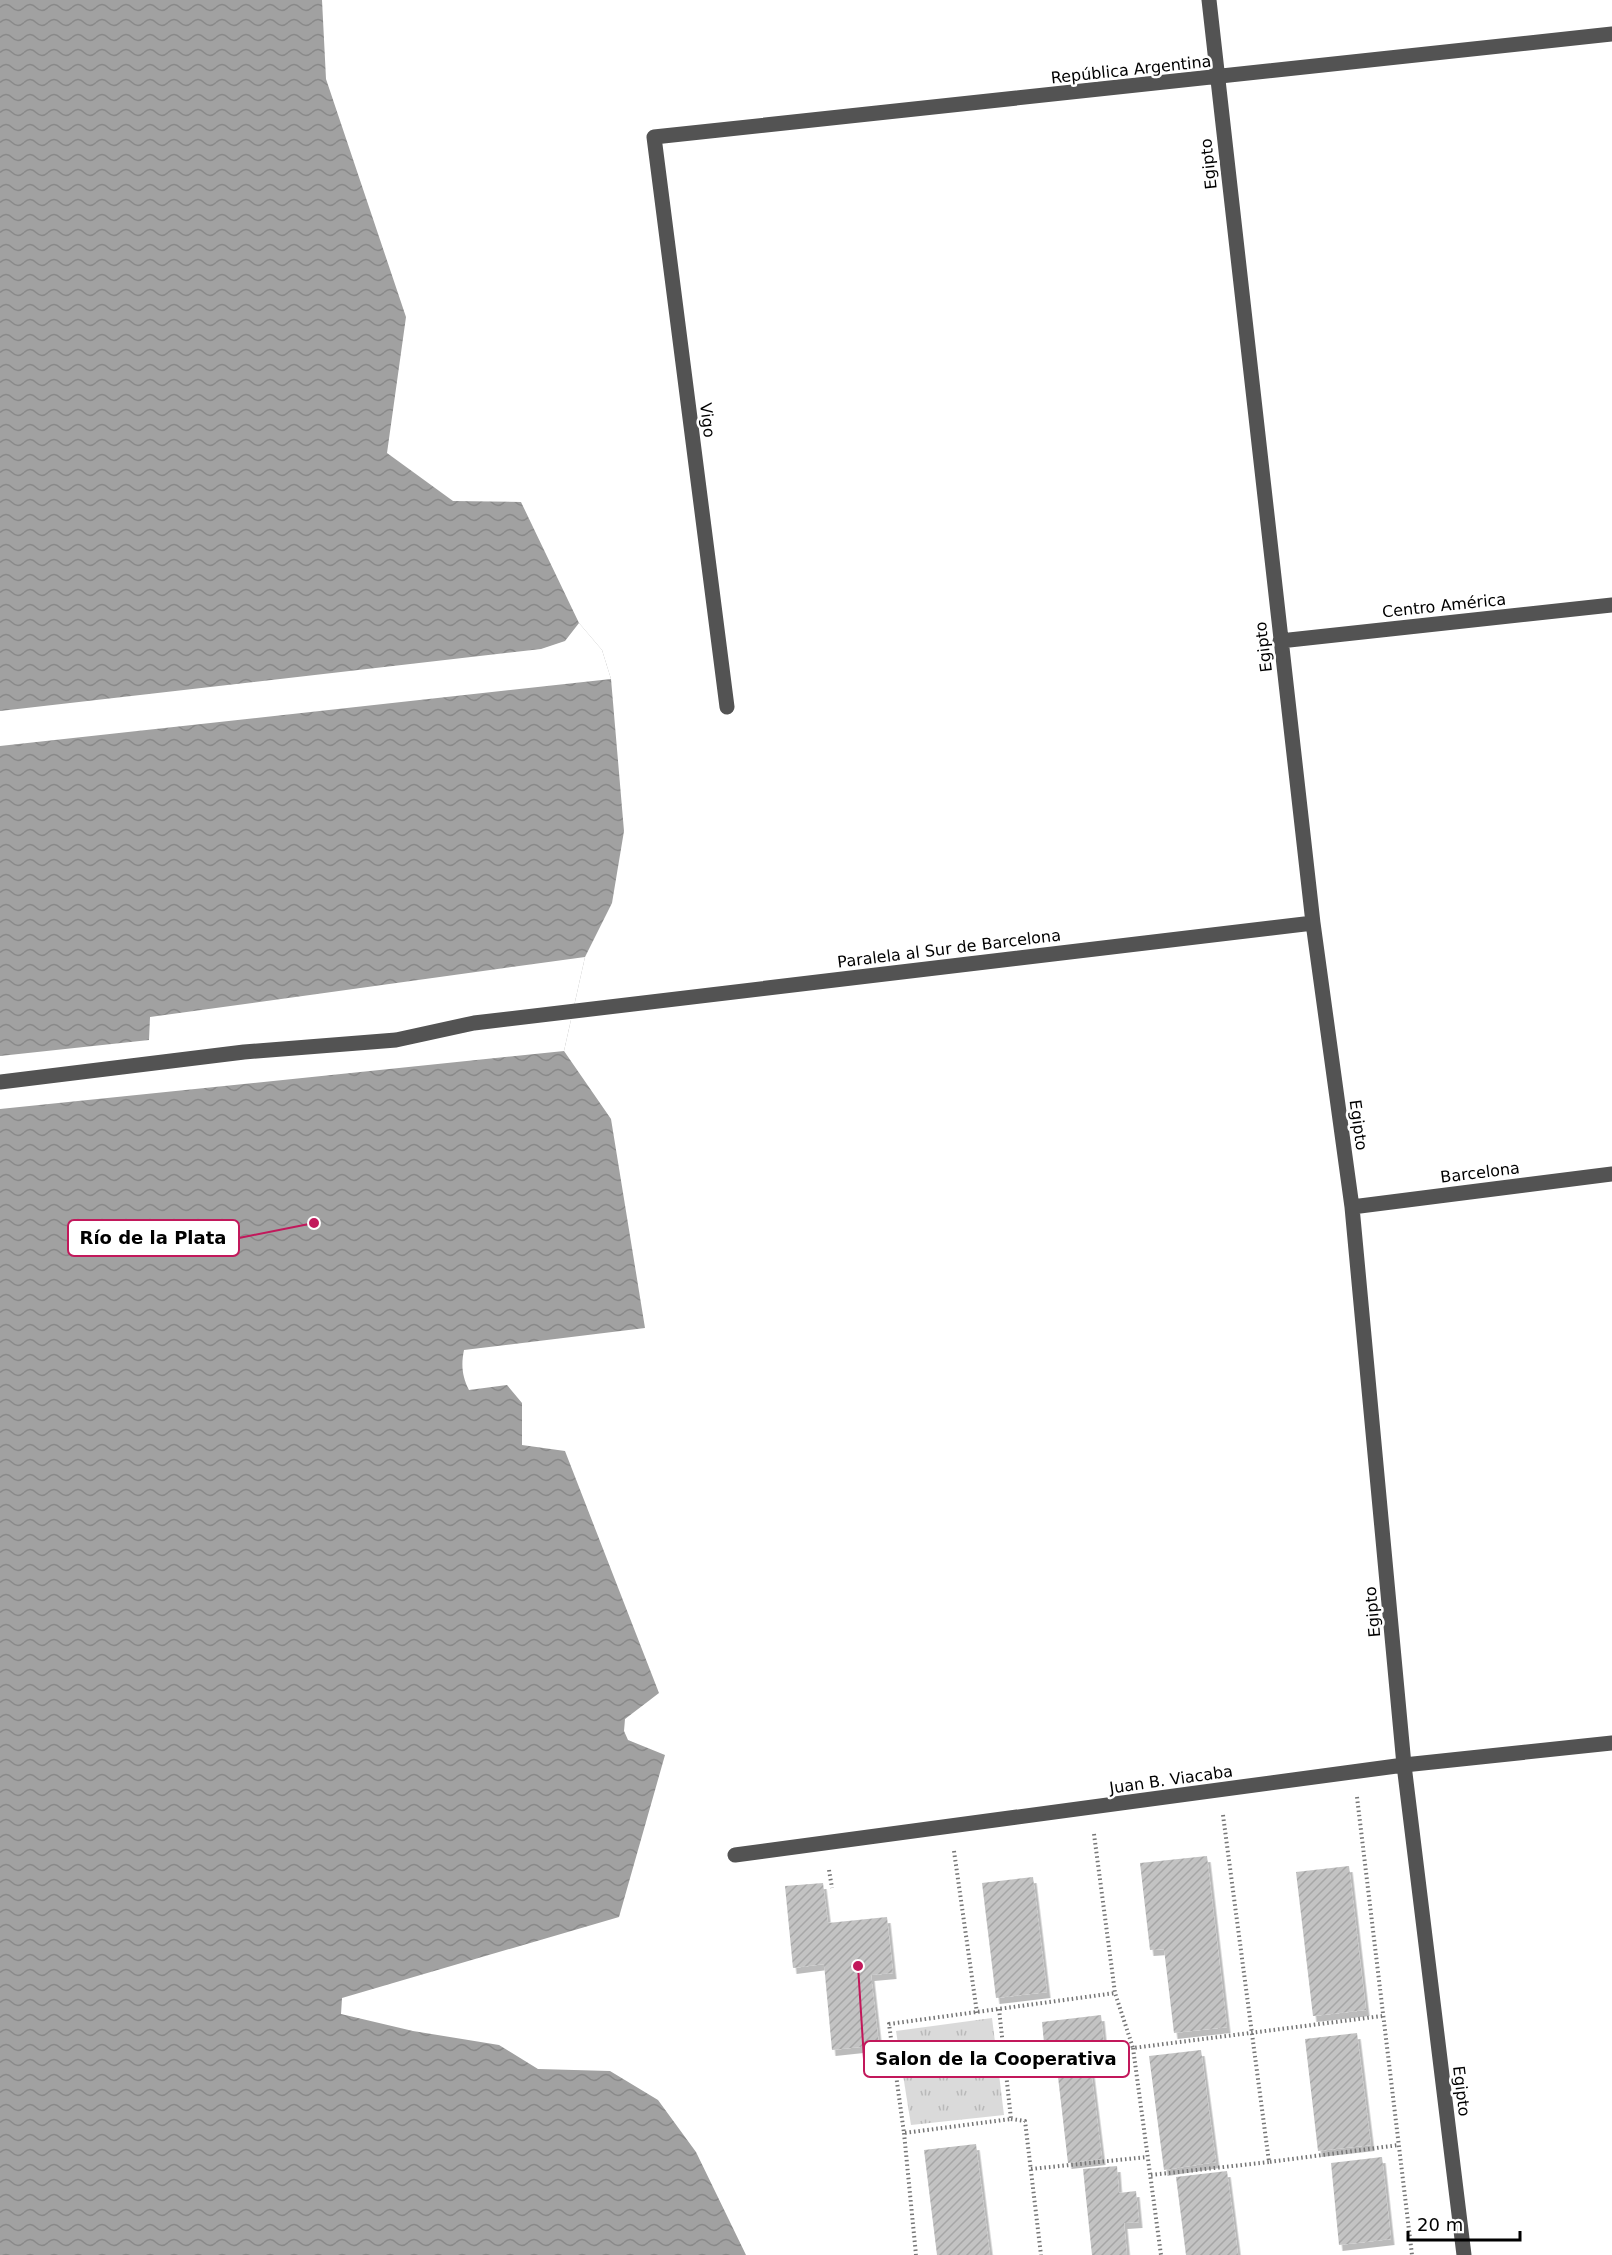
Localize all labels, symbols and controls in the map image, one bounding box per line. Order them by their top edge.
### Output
street label: República Argentina [1050,52,1212,87]
street label: Egipto [1196,138,1221,190]
street label: Vigo [696,402,719,439]
street label: Centro América [1381,590,1507,621]
street label: Egipto [1251,621,1276,673]
street label: Paralela al Sur de Barcelona [836,925,1062,972]
street label: Egipto [1346,1099,1371,1152]
street label: Barcelona [1439,1158,1521,1187]
callout: Río de la Plata [68,1220,239,1256]
text: Río de la Plata [80,1227,226,1248]
street label: Egipto [1361,1586,1384,1638]
street label: Juan B. Viacaba [1107,1761,1234,1798]
callout: Salon de la Cooperativa [864,2041,1129,2077]
text: Salon de la Cooperativa [875,2048,1117,2069]
street label: Egipto [1449,2065,1474,2117]
scale bar [1408,2204,1520,2242]
text: 20 m [1417,2214,1463,2235]

